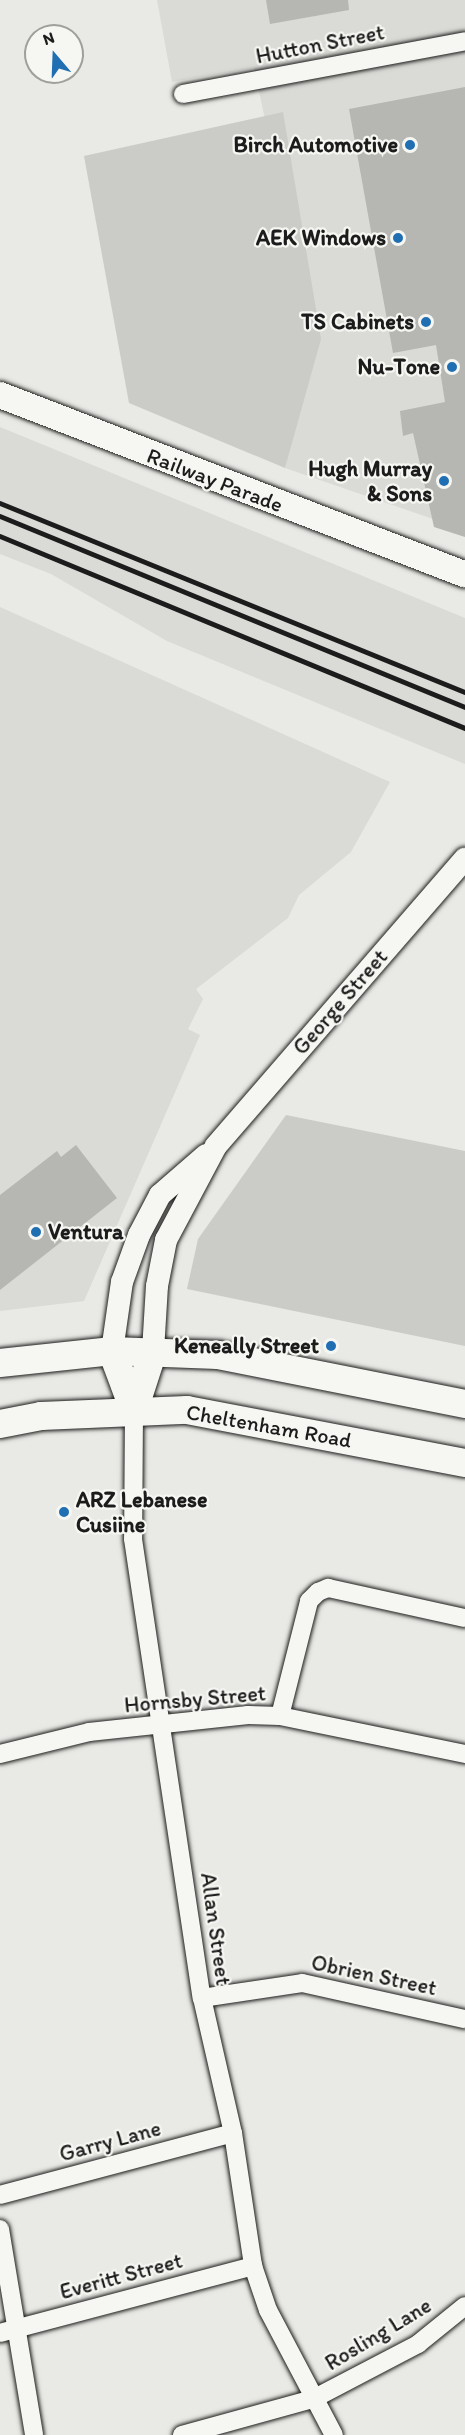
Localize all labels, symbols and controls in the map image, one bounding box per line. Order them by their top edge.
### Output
street label: Hutton Street [254,19,386,69]
north arrow [24,24,84,84]
text: N [40,28,57,49]
place label: Birch Automotive [234,132,398,158]
marker: Birch Automotive [403,138,417,152]
place label: AEK Windows [256,225,386,251]
marker: AEK Windows [391,231,405,245]
place label: TS Cabinets [301,309,414,335]
marker: TS Cabinets [419,315,433,329]
place label: Nu-Tone [358,354,440,380]
marker: Nu-Tone [445,360,459,374]
street label: Railway Parade [143,442,287,518]
place label: Hugh Murray & Sons [309,455,432,506]
marker: Hugh Murray & Sons [437,474,451,488]
street label: George Street [287,944,393,1060]
place label: Ventura [48,1219,123,1245]
marker: Ventura [29,1225,43,1239]
place label: Keneally Street [174,1333,319,1359]
marker: Keneally Street [324,1339,338,1353]
street label: Cheltenham Road [184,1398,354,1454]
place label: ARZ Lebanese Cusiine [76,1486,207,1538]
marker: ARZ Lebanese Cusiine [57,1505,71,1519]
street label: Hornsby Street [123,1680,267,1718]
street label: Allan Street [195,1871,237,1987]
street label: Obrien Street [309,1949,439,2001]
street label: Garry Lane [56,2115,164,2167]
street label: Everitt Street [57,2247,185,2305]
street label: Rosling Lane [320,2292,436,2376]

